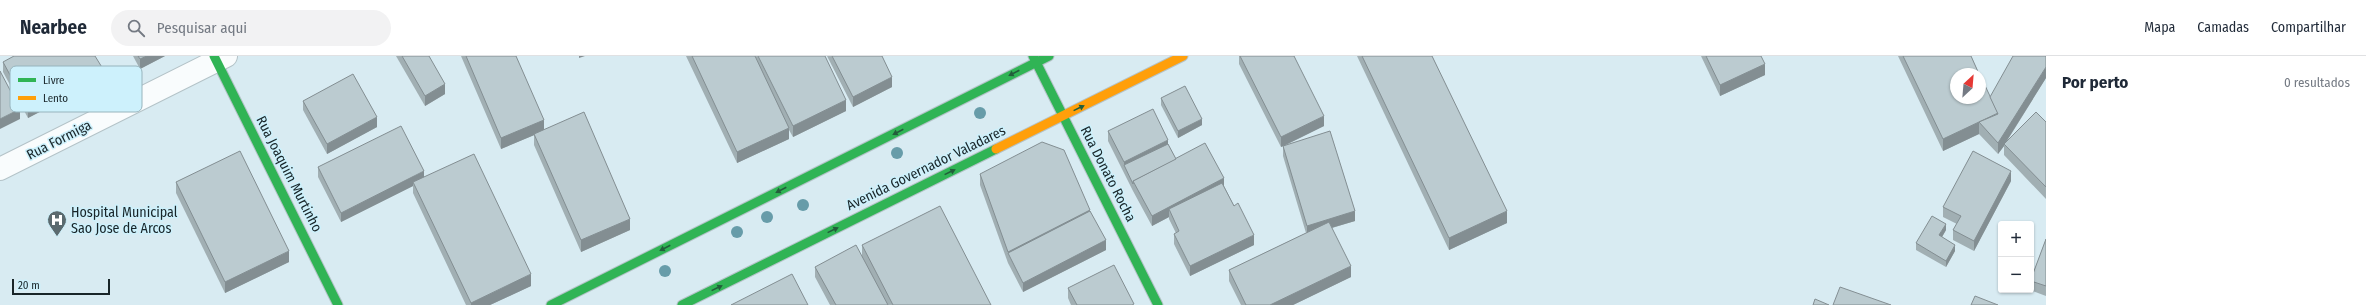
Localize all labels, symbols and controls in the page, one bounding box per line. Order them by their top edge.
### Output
search box [111,10,391,46]
text: Nearbee [20,16,87,39]
icon: search [125,17,147,39]
text: Pesquisar aqui [157,19,247,37]
text: Mapa [2144,19,2175,36]
text: Camadas [2197,19,2249,36]
text: Compartilhar [2271,19,2346,36]
legend [10,66,142,112]
north arrow [1950,68,1986,104]
one-way arrow [1008,70,1020,77]
text: Por perto [2062,72,2128,93]
text: Livre [43,74,65,87]
text: 0 resultados [2284,75,2350,90]
text: Lento [43,92,68,105]
one-way arrow [1073,105,1084,111]
street label: Rua Joaquim Murtinho [252,113,326,235]
street label: Rua Formiga [24,116,94,164]
street label: Avenida Governador Valadares [844,122,1008,214]
street label: Rua Donato Rocha [1077,123,1139,225]
one-way arrow [892,128,903,135]
one-way arrow [944,169,955,175]
one-way arrow [776,187,787,193]
place label: Hospital Municipal Sao Jose de Arcos [71,204,178,237]
hospital icon: Hospital Municipal Sao Jose de Arcos [46,209,68,237]
map controls [1998,221,2034,293]
button: + [1998,221,2034,257]
one-way arrow [827,227,839,233]
one-way arrow [659,245,671,251]
button: − [1998,257,2034,293]
scale bar [12,277,110,296]
text: 20 m [18,279,40,292]
one-way arrow [711,285,722,291]

